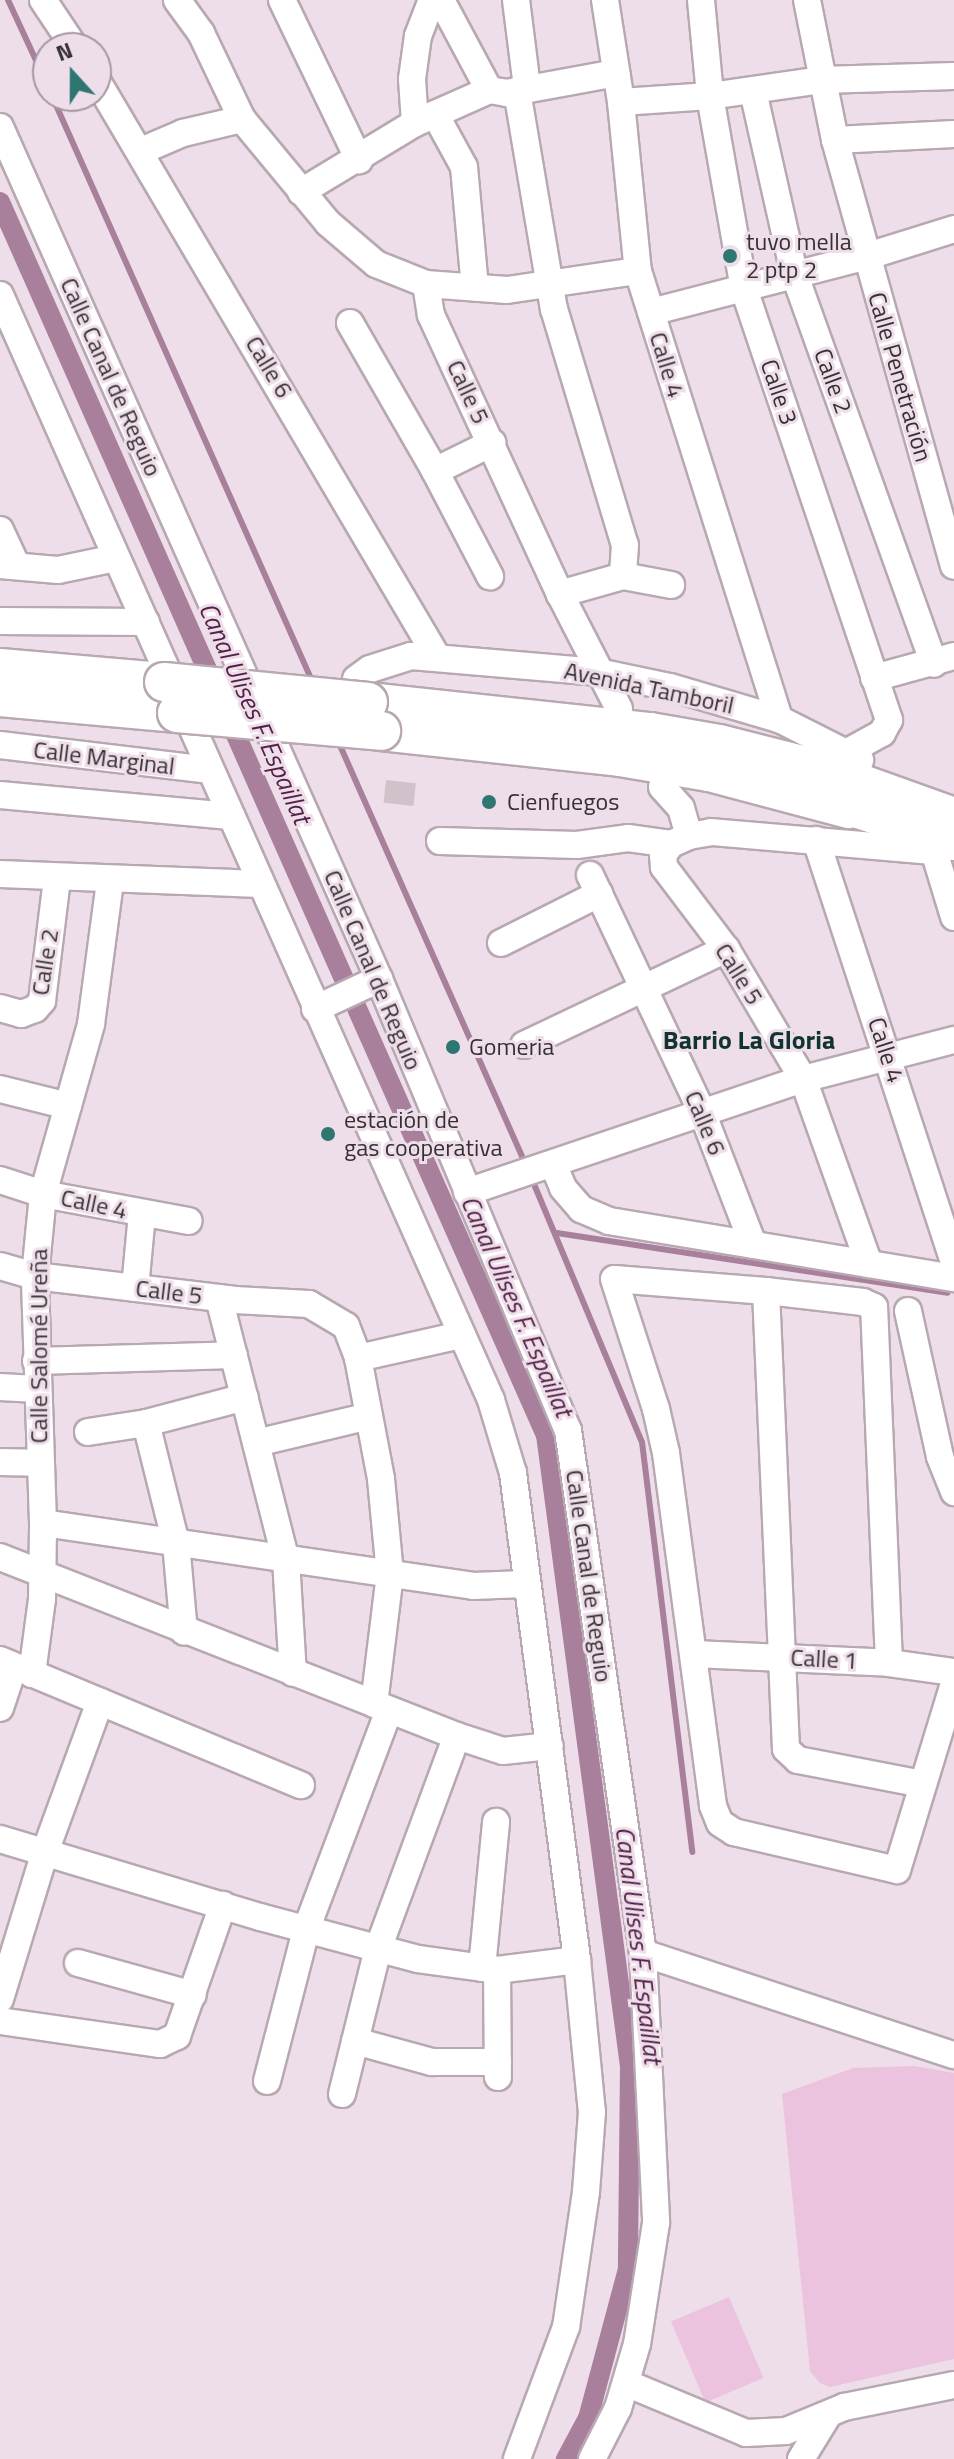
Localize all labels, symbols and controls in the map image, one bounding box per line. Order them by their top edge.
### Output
north arrow [32,32,112,112]
text: N [51,33,77,70]
place label: tuvo mella 2 ptp 2 [746,228,852,284]
marker: tuvo mella 2 ptp 2 [721,247,739,265]
street label: Calle Canal de Reguio [54,273,168,481]
street label: Calle Penetración [862,289,938,465]
street label: Calle 4 [643,329,691,401]
street label: Calle 6 [239,331,299,403]
street label: Calle 2 [808,345,858,417]
street label: Calle 5 [441,356,495,428]
street label: Calle 3 [754,356,804,428]
water label: Canal Ulises F. Espaillat [192,598,318,828]
street label: Avenida Tamboril [562,656,736,720]
street label: Calle Marginal [32,735,176,781]
place label: Cienfuegos [507,788,619,816]
marker: Cienfuegos [478,791,500,813]
street label: Calle Canal de Reguio [318,866,428,1074]
street label: Calle 2 [26,927,64,997]
street label: Calle 5 [709,938,769,1010]
street label: Calle 4 [862,1014,910,1086]
district label: Barrio La Gloria [663,1024,835,1056]
place label: Gomeria [469,1033,554,1061]
marker: Gomeria [444,1038,462,1056]
street label: Calle 6 [679,1087,731,1159]
place label: estación de gas cooperativa [344,1106,503,1162]
marker: estación de gas cooperativa [319,1125,337,1143]
street label: Calle 4 [58,1183,130,1225]
water label: Canal Ulises F. Espaillat [454,1191,580,1421]
street label: Calle Salomé Ureña [25,1249,53,1443]
street label: Calle 5 [134,1274,204,1310]
street label: Calle Canal de Reguio [560,1468,618,1684]
street label: Calle 1 [790,1643,858,1675]
water label: Canal Ulises F. Espaillat [609,1825,669,2065]

